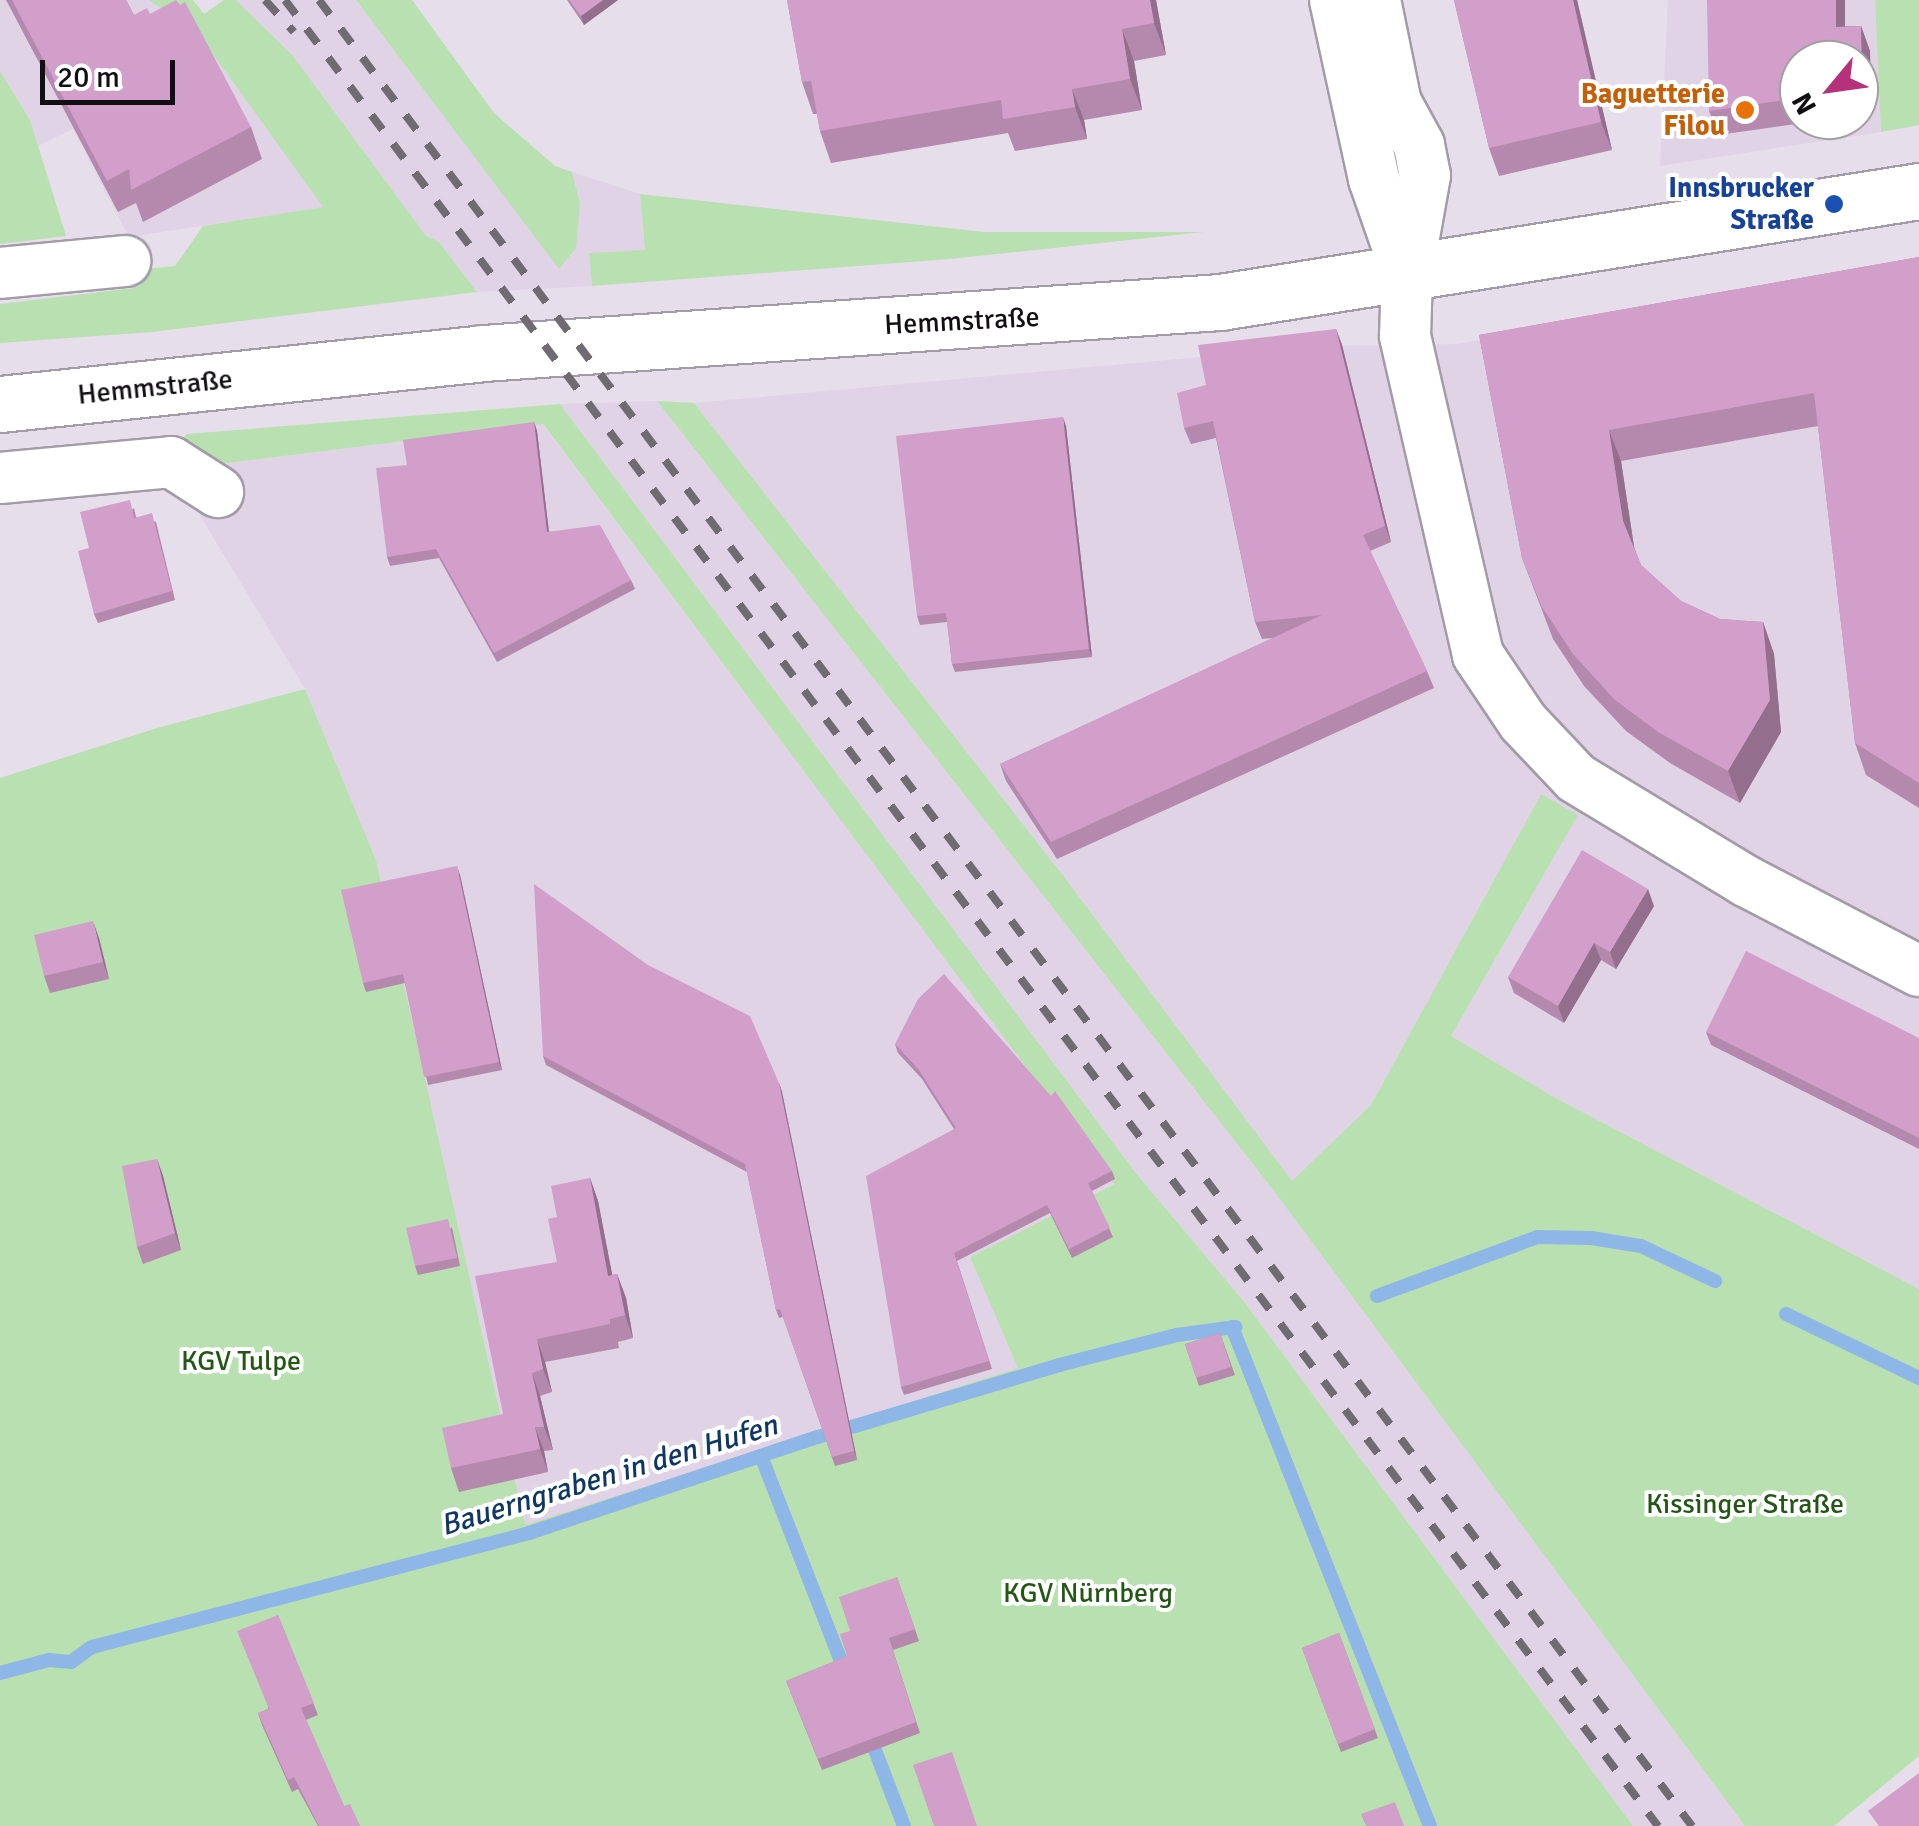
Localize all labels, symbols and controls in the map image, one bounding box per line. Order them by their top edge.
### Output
scale bar [45,40,180,102]
north arrow [1779,40,1879,140]
text: 20 m [57,59,120,96]
place label: Baguetterie Filou [1581,77,1725,143]
text: N [1785,87,1824,120]
marker: Baguetterie Filou [1734,99,1756,121]
place label: Innsbrucker Straße [1668,171,1814,237]
marker: Innsbrucker Straße [1823,193,1845,215]
street label: Hemmstraße [884,300,1040,342]
street label: Hemmstraße [76,362,234,412]
park label: KGV Tulpe [181,1344,301,1378]
water label: Bauerngraben in den Hufen [436,1408,782,1544]
park label: Kissinger Straße [1646,1487,1844,1521]
park label: KGV Nürnberg [1003,1576,1173,1610]

